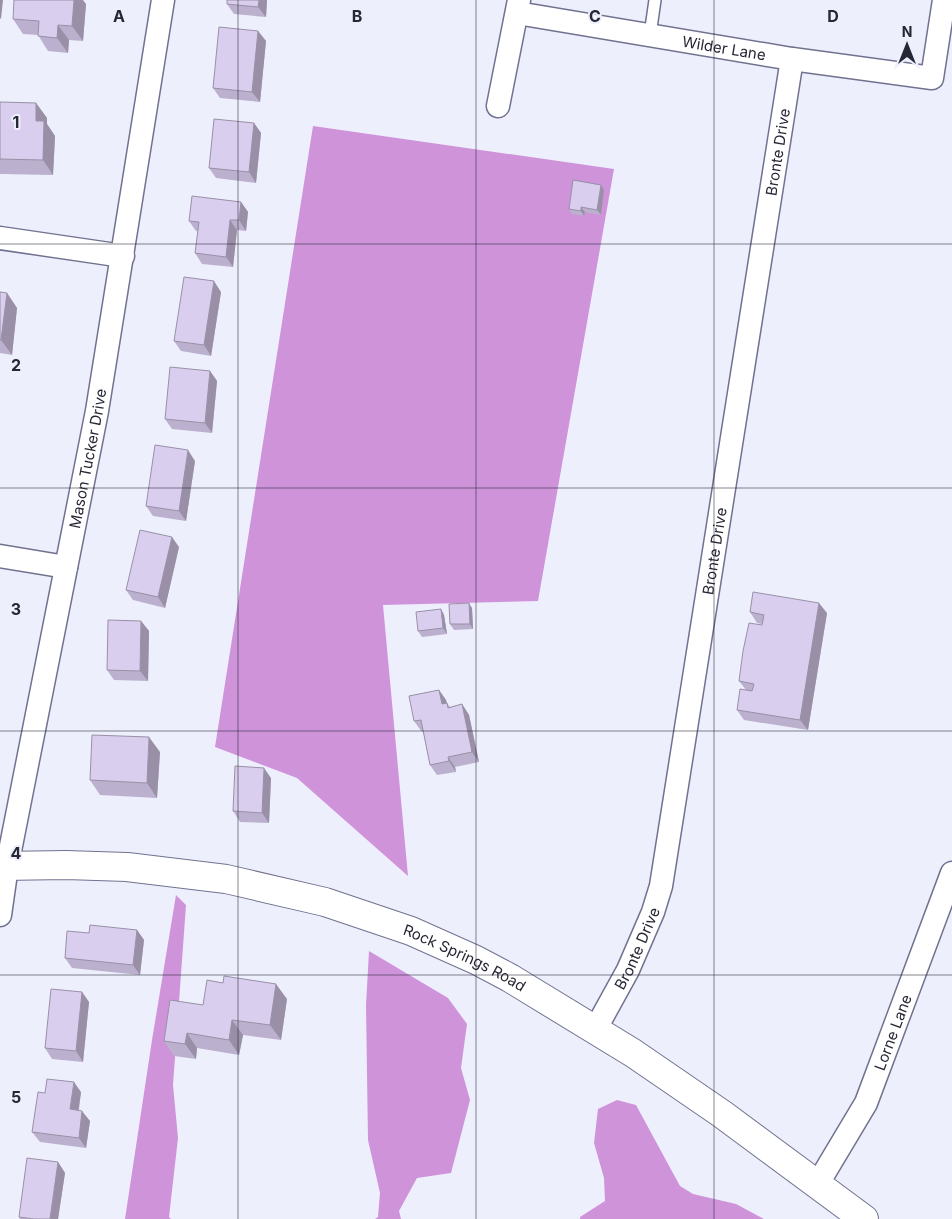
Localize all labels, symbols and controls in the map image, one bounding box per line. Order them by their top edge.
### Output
text: A [113,6,125,26]
text: B [352,6,362,26]
text: C [589,6,601,26]
text: D [827,6,839,26]
north arrow [882,20,932,70]
text: N [902,23,912,40]
street label: Wilder Lane [681,31,767,64]
street label: Bronte Drive [761,107,794,197]
text: 1 [13,112,19,132]
text: 2 [11,355,21,375]
street label: Mason Tucker Drive [65,387,110,530]
street label: Bronte Drive [698,506,730,596]
text: 3 [11,599,21,619]
text: 4 [11,843,22,863]
street label: Bronte Drive [610,905,663,993]
street label: Rock Springs Road [401,920,530,995]
street label: Lorne Lane [870,992,915,1073]
text: 5 [11,1087,21,1107]

